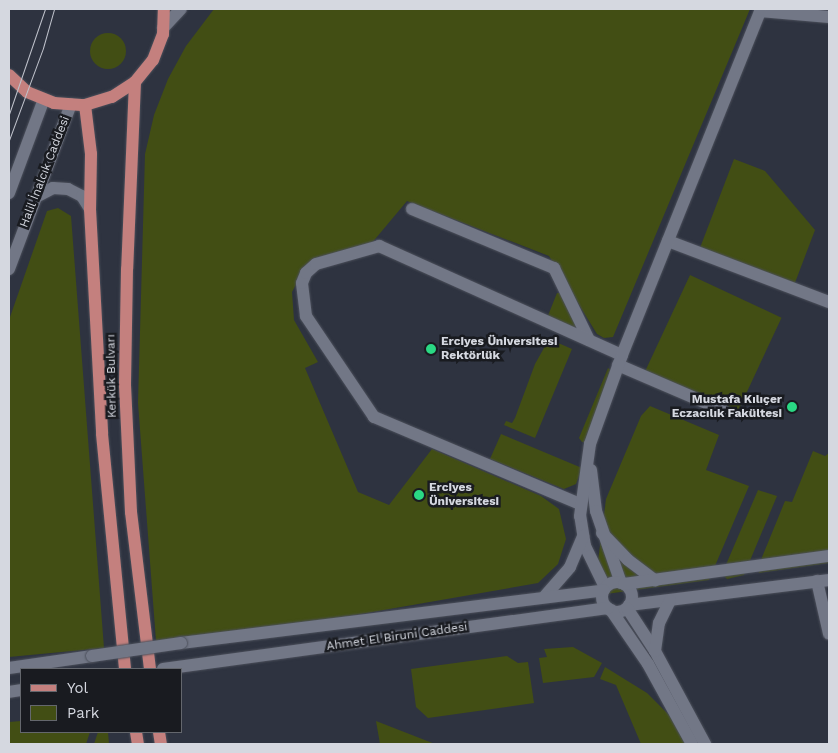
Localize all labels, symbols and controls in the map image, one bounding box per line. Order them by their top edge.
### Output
street label: Halil İnalcık Caddesi [17,114,73,230]
street label: Kerkük Bulvarı [104,334,120,418]
place label: Erciyes Üniversitesi Rektörlük [441,335,557,363]
marker: Erciyes Üniversitesi Rektörlük [425,343,437,355]
place label: Mustafa Kılıçer Eczacılık Fakültesi [672,393,782,421]
marker: Mustafa Kılıçer Eczacılık Fakültesi [786,401,798,413]
place label: Erciyes Üniversitesi [429,481,499,509]
marker: Erciyes Üniversitesi [413,489,425,501]
street label: Ahmet El Biruni Caddesi [325,620,469,654]
legend [20,668,182,733]
text: Yol [67,679,88,697]
text: Park [67,704,99,722]

